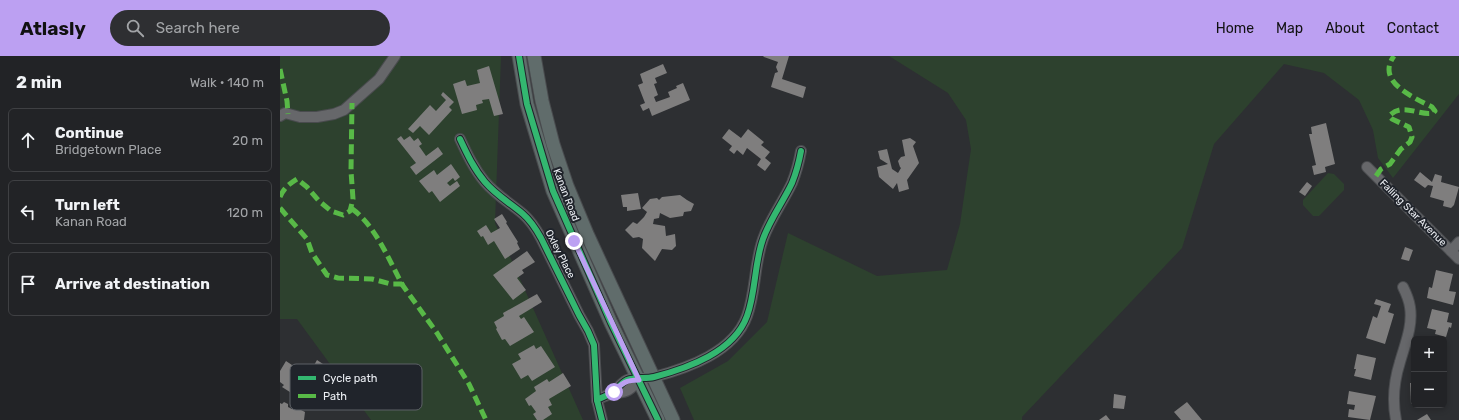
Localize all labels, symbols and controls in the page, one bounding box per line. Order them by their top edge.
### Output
search box [110,10,390,46]
text: Atlasly [20,17,86,40]
icon: search [124,17,146,39]
text: Search here [156,19,240,37]
text: Home [1216,20,1254,37]
text: Map [1276,20,1303,37]
text: About [1325,20,1365,37]
text: Contact [1387,20,1439,37]
text: 2 min [16,72,62,92]
text: Walk · 140 m [190,75,264,90]
text: Continue [55,124,124,142]
icon: ahead [17,129,39,151]
text: 20 m [232,133,263,148]
text: Bridgetown Place [55,142,162,157]
street label: Kanan Road [550,167,582,223]
street label: Falling Star Avenue [1377,177,1449,249]
text: Turn left [55,196,120,214]
icon: left [17,201,39,223]
text: 120 m [227,205,263,220]
text: Kanan Road [55,214,127,229]
street label: Oxley Place [543,228,578,281]
route end [565,232,583,250]
icon: arrive [17,273,39,295]
text: Arrive at destination [55,275,210,293]
map controls [1411,336,1447,408]
button: + [1411,336,1447,372]
legend [290,364,422,410]
text: Cycle path [323,372,377,385]
button: − [1411,372,1447,408]
route start [605,383,623,401]
text: Path [323,390,347,403]

